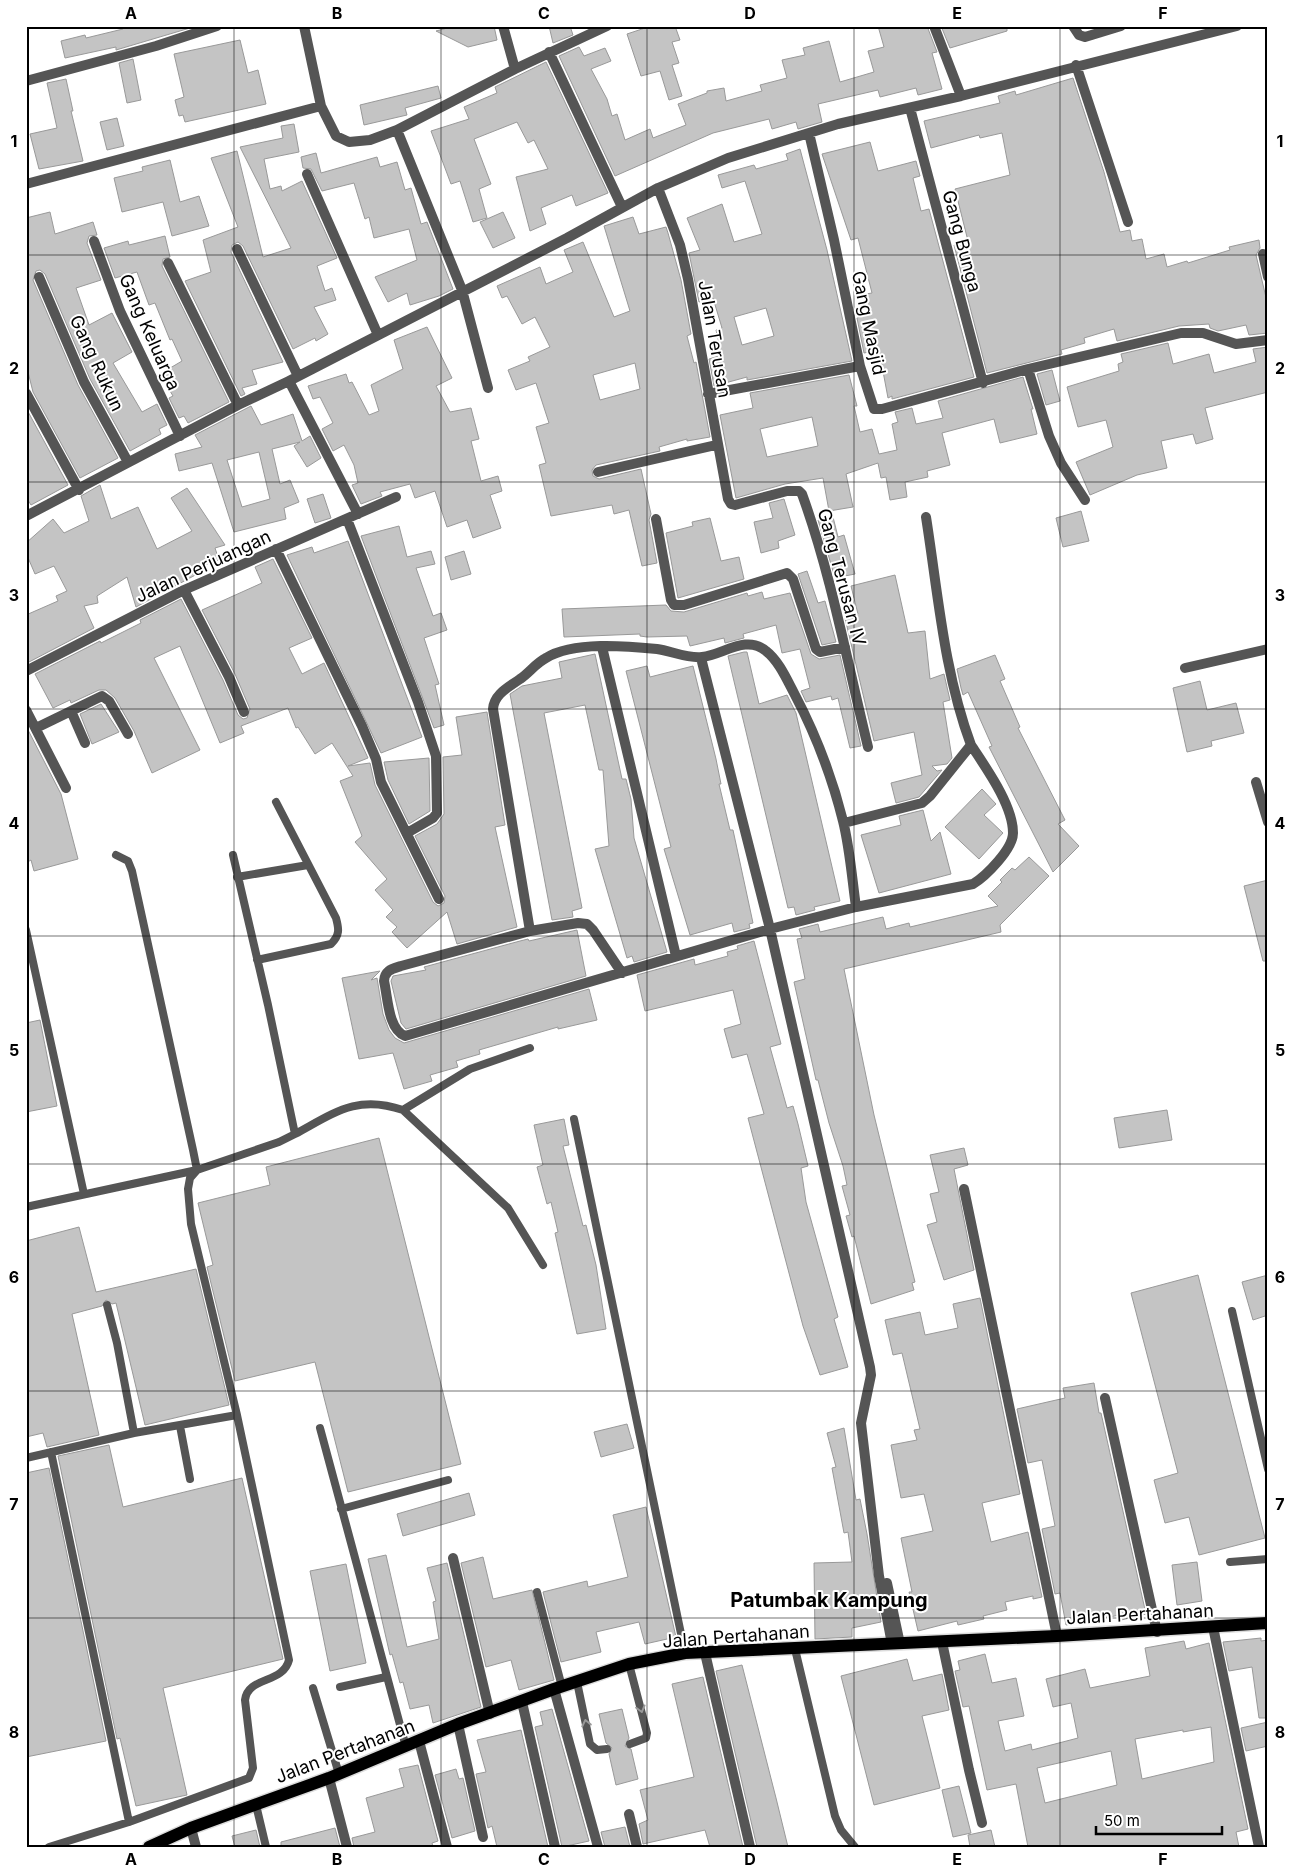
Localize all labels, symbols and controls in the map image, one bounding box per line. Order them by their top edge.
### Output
text: A [125,3,137,23]
text: B [332,3,342,23]
text: C [538,3,550,23]
text: D [744,3,756,23]
text: E [952,3,962,23]
text: F [1158,3,1168,23]
text: 1 [11,131,17,151]
text: 1 [1277,131,1283,151]
street label: Gang Bunga [938,188,986,294]
street label: Gang Masjid [848,269,890,377]
street label: Gang Keluarga [115,271,185,393]
street label: Jalan Terusan [694,279,736,399]
street label: Gang Rukun [66,312,128,414]
text: 2 [9,358,19,378]
text: 2 [1275,358,1285,378]
street label: Gang Terusan IV [814,506,870,648]
street label: Jalan Perjuangan [132,525,274,607]
text: 3 [9,585,19,605]
text: 3 [1275,585,1285,605]
text: 4 [9,813,20,833]
text: 4 [1275,813,1286,833]
text: 5 [9,1040,19,1060]
text: 5 [1275,1040,1285,1060]
text: 6 [9,1267,19,1287]
text: 6 [1275,1267,1285,1287]
text: 7 [9,1494,19,1514]
text: 7 [1275,1494,1285,1514]
district label: Patumbak Kampung [730,1588,928,1612]
street label: Jalan Pertahanan [1066,1600,1214,1628]
street label: Jalan Pertahanan [662,1620,810,1652]
one-way arrow [635,1705,646,1714]
street label: Jalan Pertahanan [272,1715,418,1787]
one-way arrow [581,1719,591,1727]
text: 8 [9,1722,19,1742]
text: 8 [1275,1722,1285,1742]
scale bar [1096,1803,1223,1835]
text: 50 m [1104,1811,1140,1830]
text: A [125,1849,137,1869]
text: B [332,1849,342,1869]
text: C [538,1849,550,1869]
text: D [744,1849,756,1869]
text: E [952,1849,962,1869]
text: F [1158,1849,1168,1869]

